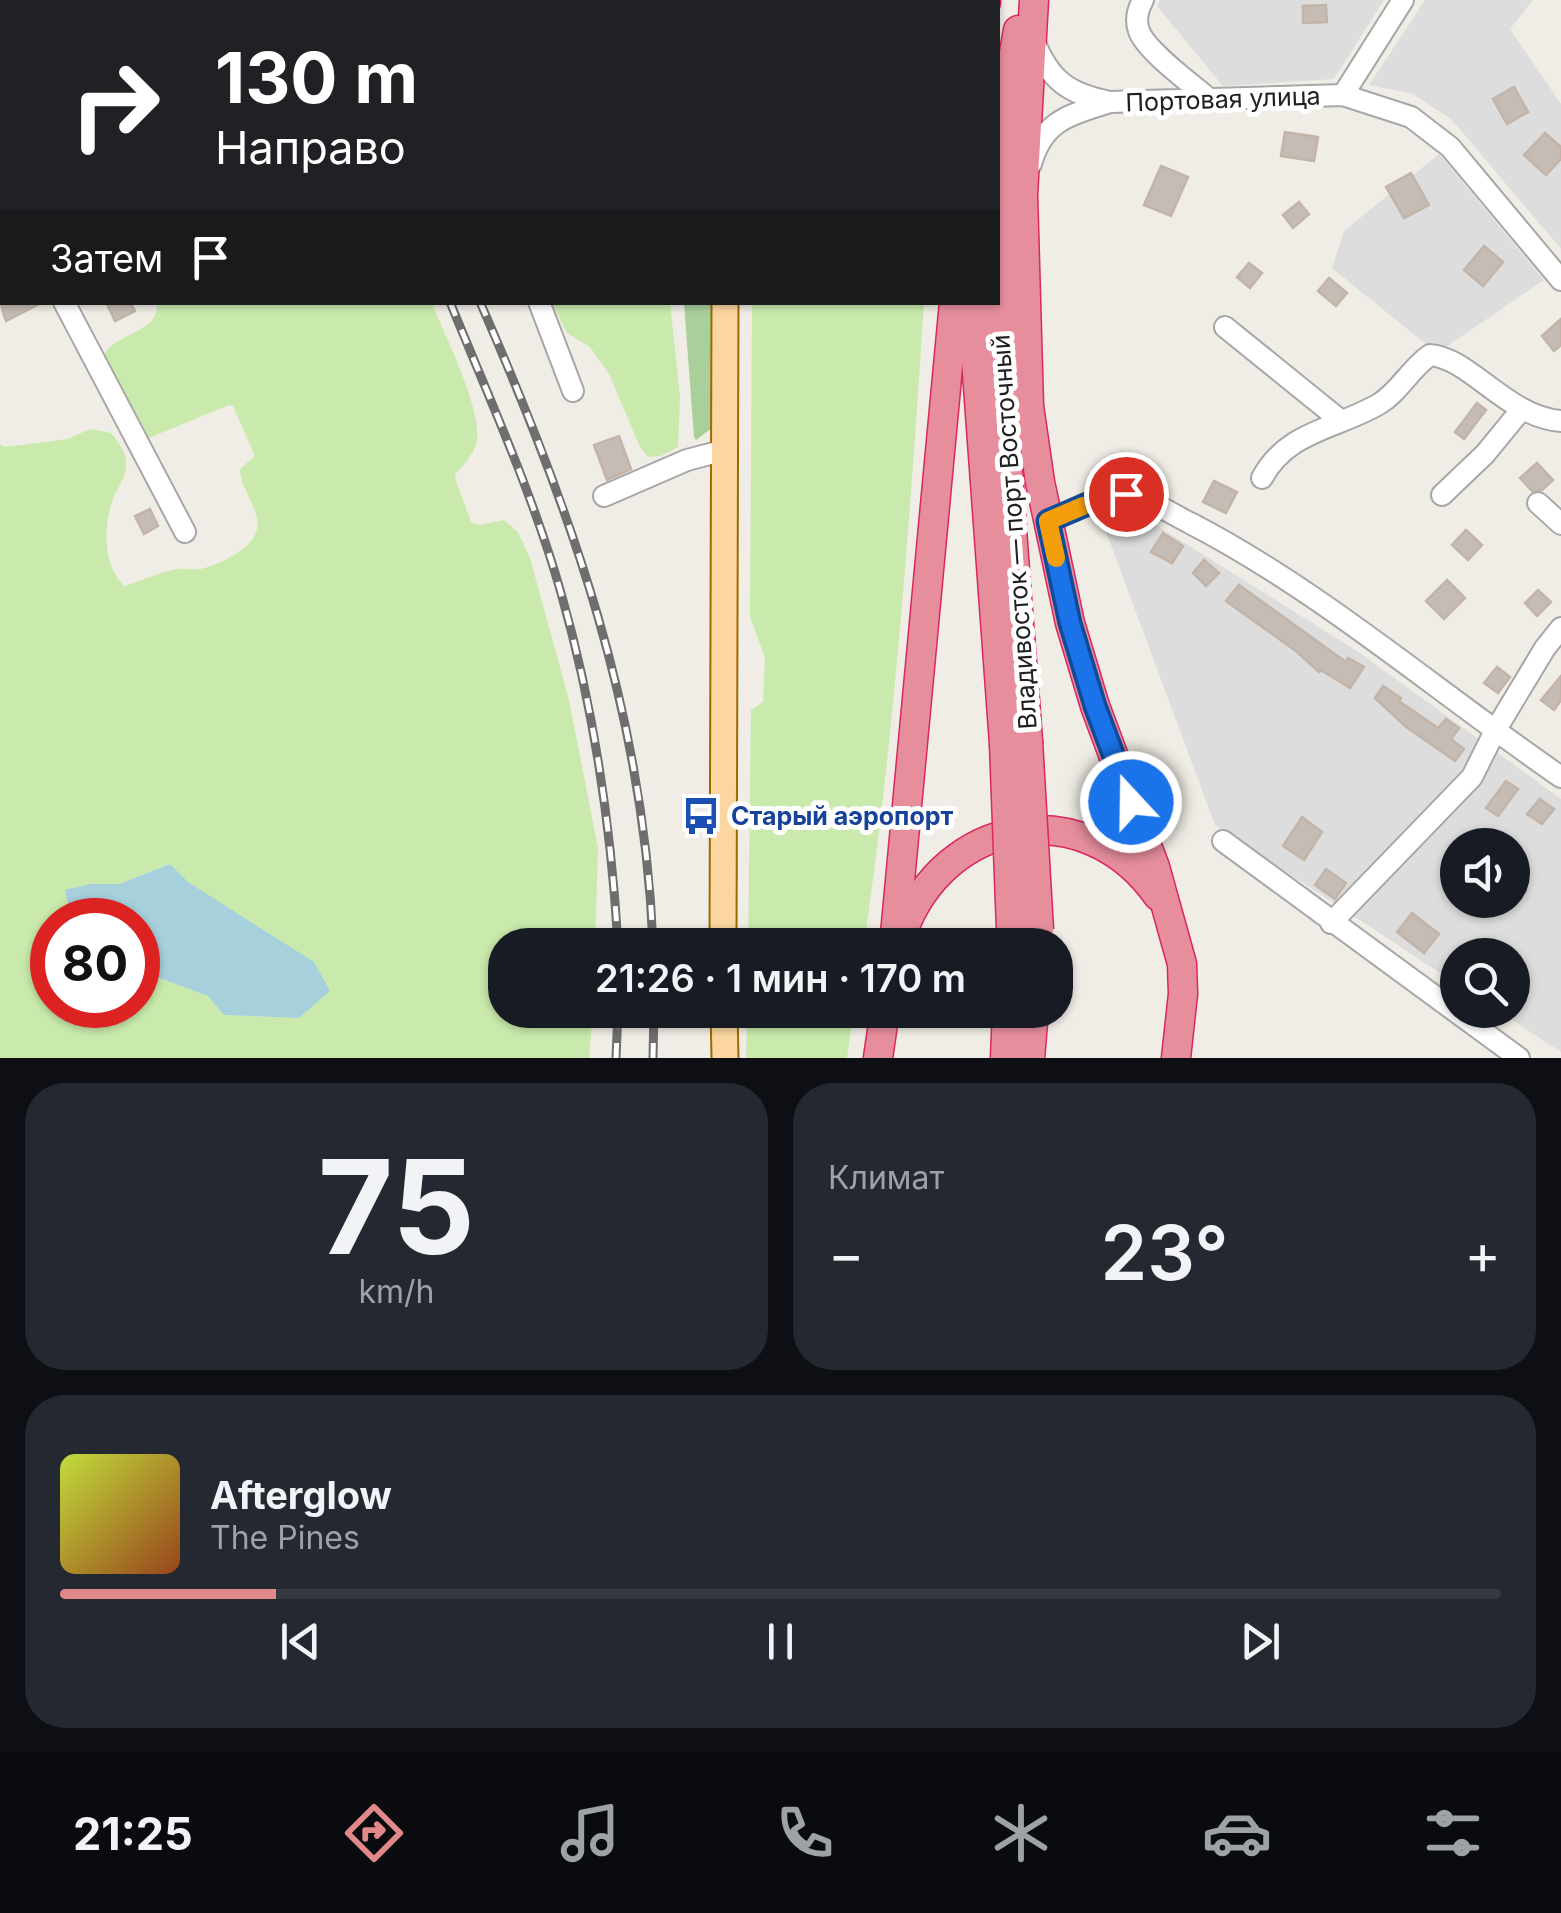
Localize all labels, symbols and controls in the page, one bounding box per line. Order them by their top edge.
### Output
text: 130 m [215,35,418,120]
icon: right [50,40,180,170]
street label: Портовая улица [1125,81,1321,117]
text: Направо [215,120,406,175]
icon: arrive [183,230,238,285]
text: Затем [50,235,163,281]
street label: Владивосток — порт Восточный [985,334,1043,730]
pin [1084,452,1169,537]
icon: arrive [1099,467,1154,522]
position arrow [1079,750,1183,854]
bus stop icon: Старый аэропорт [680,795,722,837]
place label: Старый аэропорт [731,801,954,831]
map controls [1440,828,1530,1028]
button: sound [1440,828,1530,918]
speed limit sign: 80 [30,898,160,1028]
button: search [1440,938,1530,1028]
text: 21:26 · 1 мин · 170 m [595,955,966,1001]
text: 75 [318,1128,475,1285]
text: Климат [828,1158,944,1197]
text: 23° [1100,1207,1229,1298]
text: − [828,1221,864,1287]
text: + [1465,1221,1501,1287]
text: km/h [358,1272,435,1311]
text: Afterglow [210,1472,392,1518]
text: The Pines [210,1518,360,1557]
icon: previous [273,1614,328,1669]
icon: pause [753,1614,808,1669]
icon: next [1233,1614,1288,1669]
icon: directions [339,1798,409,1868]
icon: music [555,1798,625,1868]
icon: phone [770,1798,840,1868]
icon: climate [986,1798,1056,1868]
icon: car [1202,1798,1272,1868]
icon: filters [1418,1798,1488,1868]
text: 21:25 [73,1806,193,1861]

